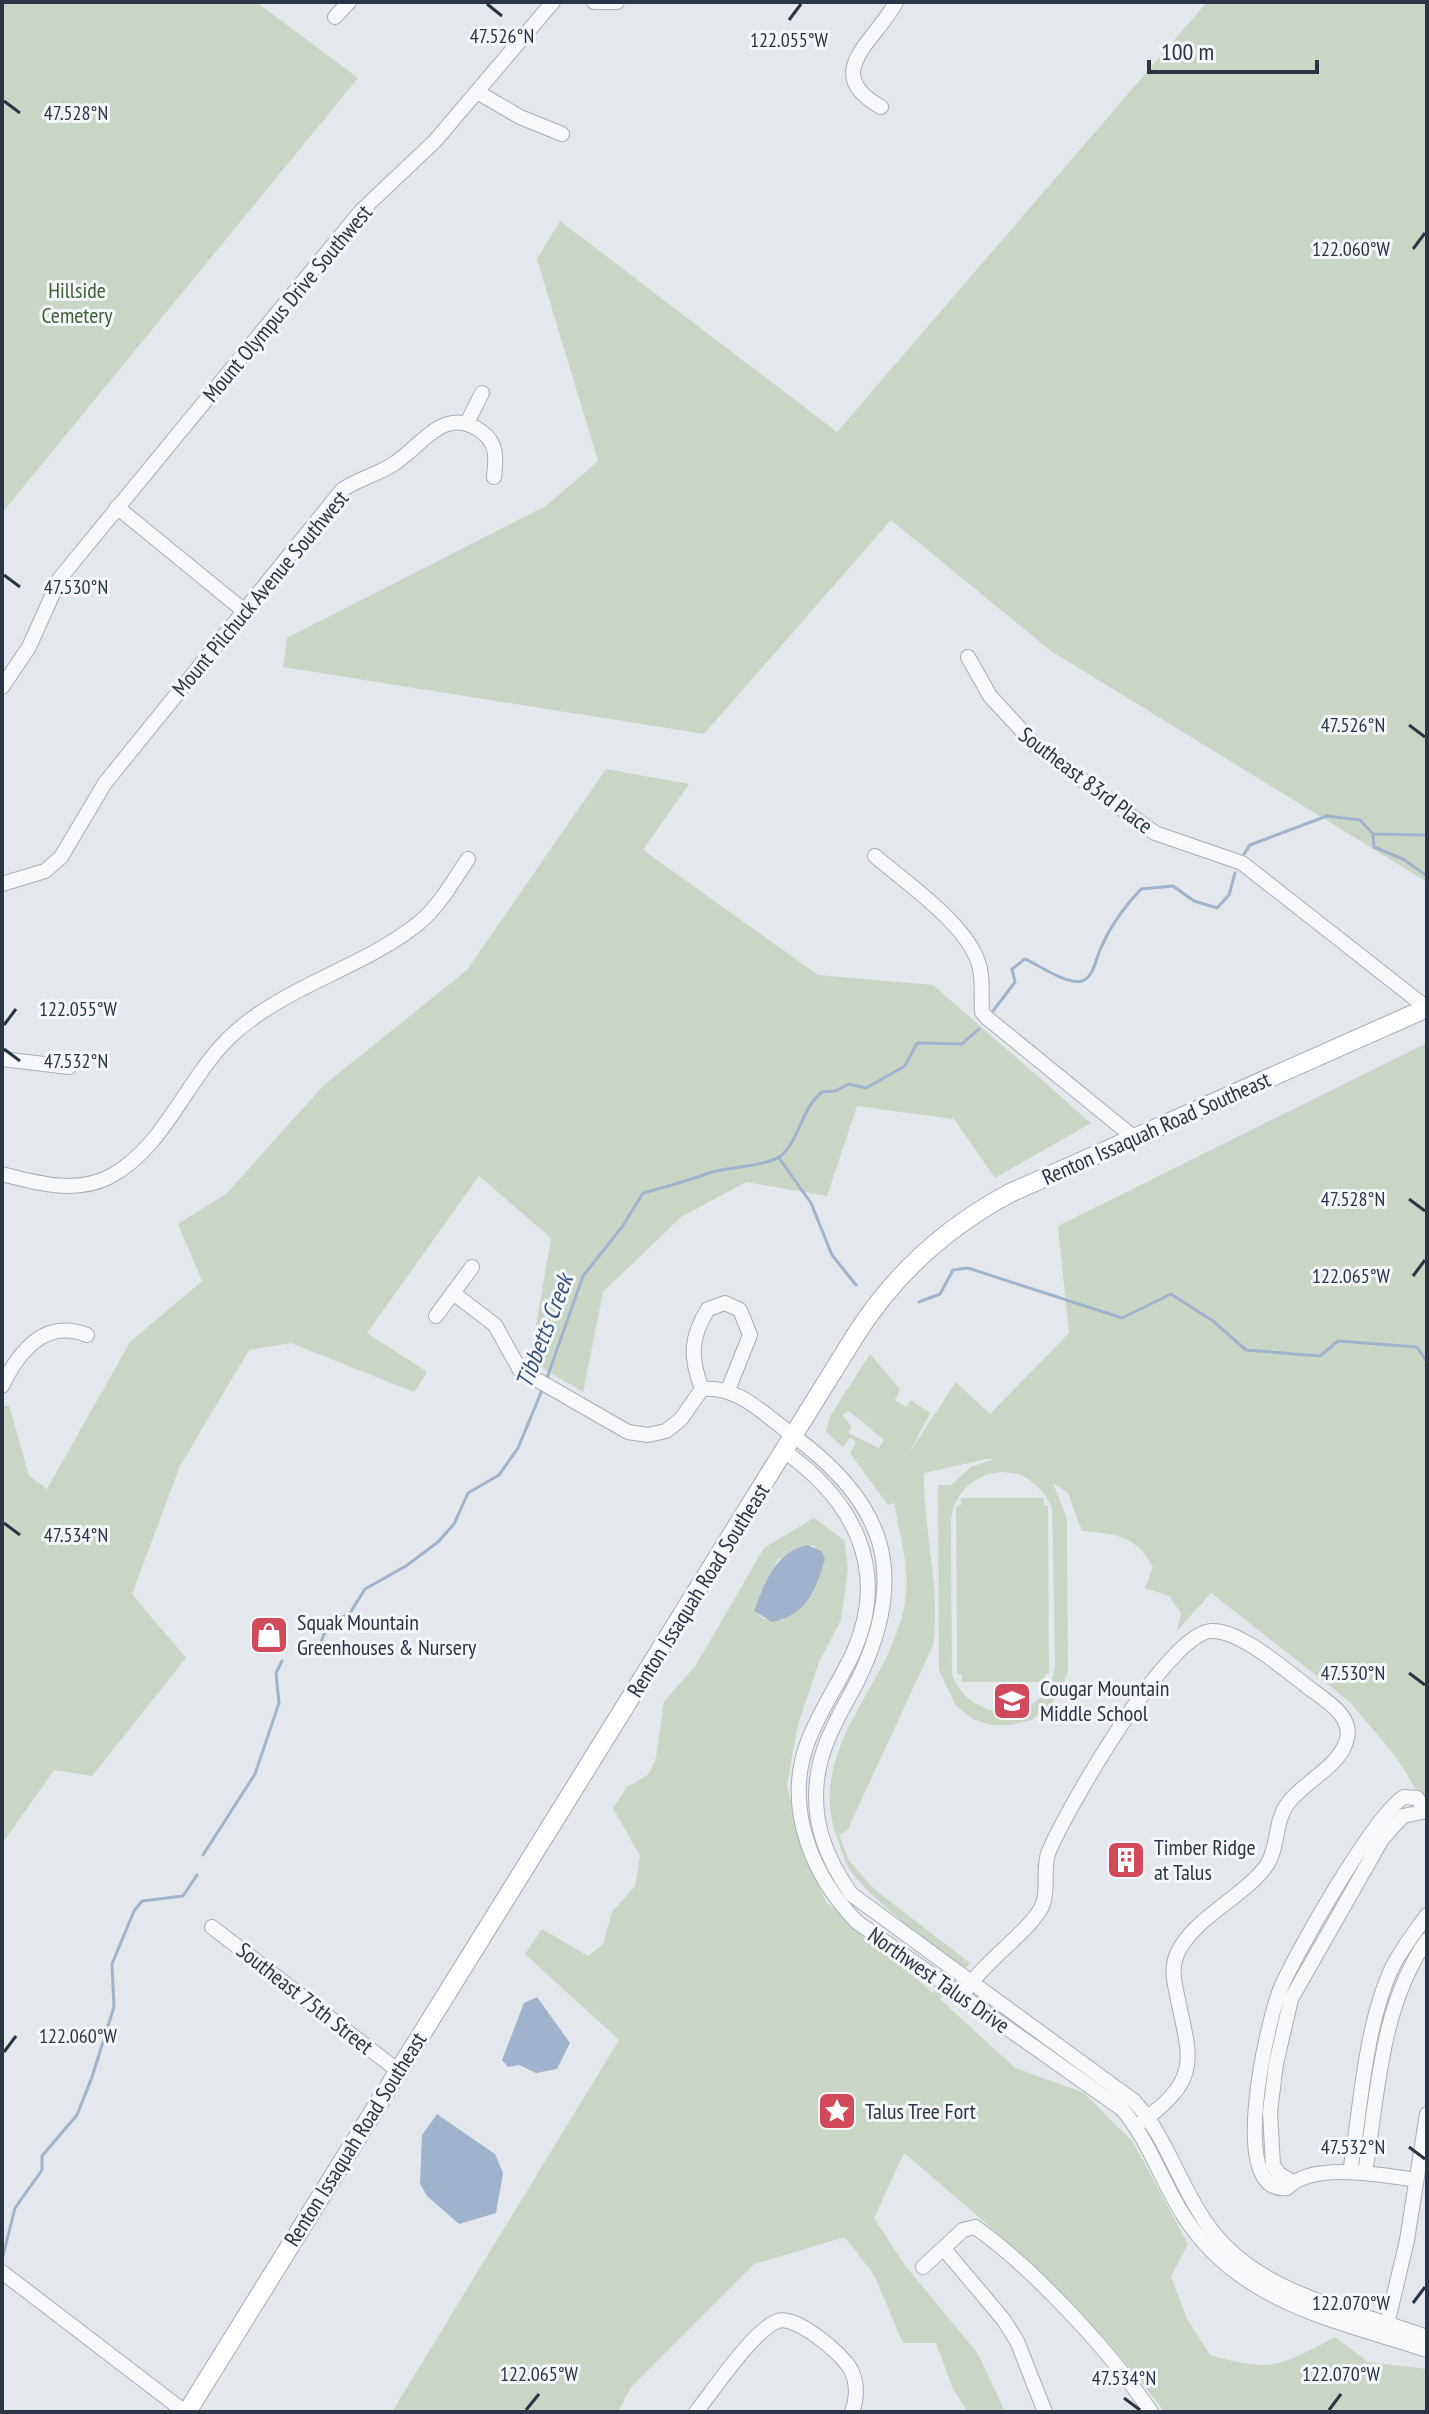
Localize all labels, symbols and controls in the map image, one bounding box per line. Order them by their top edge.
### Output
text: 47.526°N [470,23,534,49]
scale bar [1149,24,1317,74]
text: 122.055°W [750,27,828,53]
text: 100 m [1161,36,1214,67]
text: 47.528°N [44,100,108,126]
street label: Mount Olympus Drive Southwest [196,199,378,407]
text: 122.060°W [1312,236,1390,262]
park label: Hillside Cemetery [41,276,113,329]
street label: Mount Pilchuck Avenue Southwest [166,484,354,702]
text: 47.530°N [44,574,108,600]
text: 47.526°N [1321,712,1385,738]
street label: Southeast 83rd Place [1013,720,1159,840]
text: 122.055°W [39,996,117,1022]
text: 47.532°N [44,1048,108,1074]
street label: Renton Issaquah Road Southeast [1038,1065,1274,1191]
text: 47.528°N [1321,1186,1385,1212]
text: 122.065°W [1312,1263,1390,1289]
water label: Tibbetts Creek [508,1267,581,1392]
street label: Renton Issaquah Road Southeast [621,1478,775,1702]
text: 47.534°N [44,1522,108,1548]
place label: Squak Mountain Greenhouses & Nursery [297,1608,477,1661]
shop icon: Squak Mountain Greenhouses & Nursery [248,1614,290,1656]
text: 47.530°N [1321,1660,1385,1686]
place label: Cougar Mountain Middle School [1040,1674,1170,1727]
school or university icon: Cougar Mountain Middle School [991,1680,1033,1722]
place label: Timber Ridge at Talus [1154,1833,1256,1886]
building icon: Timber Ridge at Talus [1105,1839,1147,1881]
street label: Northwest Talus Drive [863,1921,1015,2039]
street label: Southeast 75th Street [231,1936,379,2060]
text: 122.060°W [39,2023,117,2049]
street label: Renton Issaquah Road Southeast [278,2027,432,2251]
place icon: Talus Tree Fort [816,2090,858,2132]
place label: Talus Tree Fort [865,2097,976,2125]
text: 47.532°N [1321,2134,1385,2160]
text: 122.070°W [1312,2290,1390,2316]
text: 122.065°W [500,2361,578,2387]
text: 122.070°W [1302,2361,1380,2387]
text: 47.534°N [1092,2365,1156,2391]

